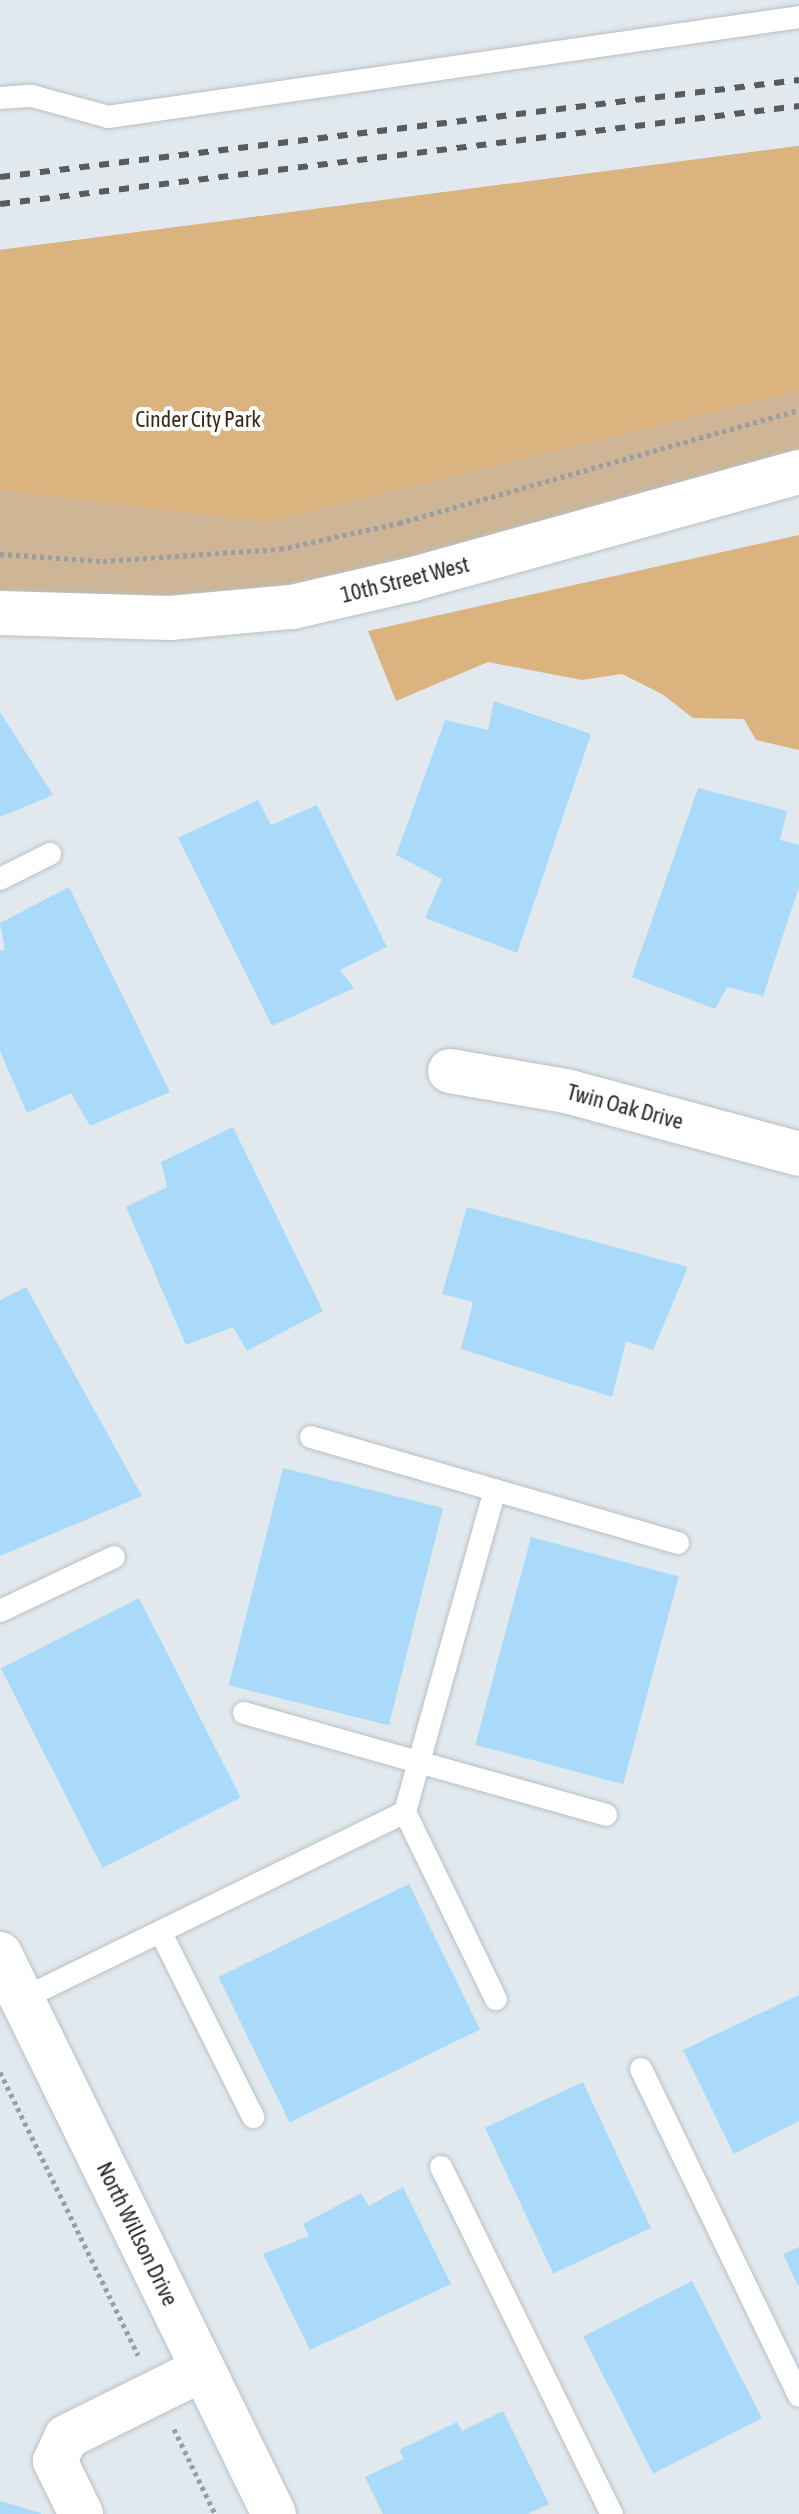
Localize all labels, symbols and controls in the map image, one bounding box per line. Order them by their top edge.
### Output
park label: Cinder City Park [135,407,261,433]
street label: 10th Street West [338,551,472,609]
street label: Twin Oak Drive [564,1079,686,1135]
street label: North Willson Drive [91,2158,183,2310]

